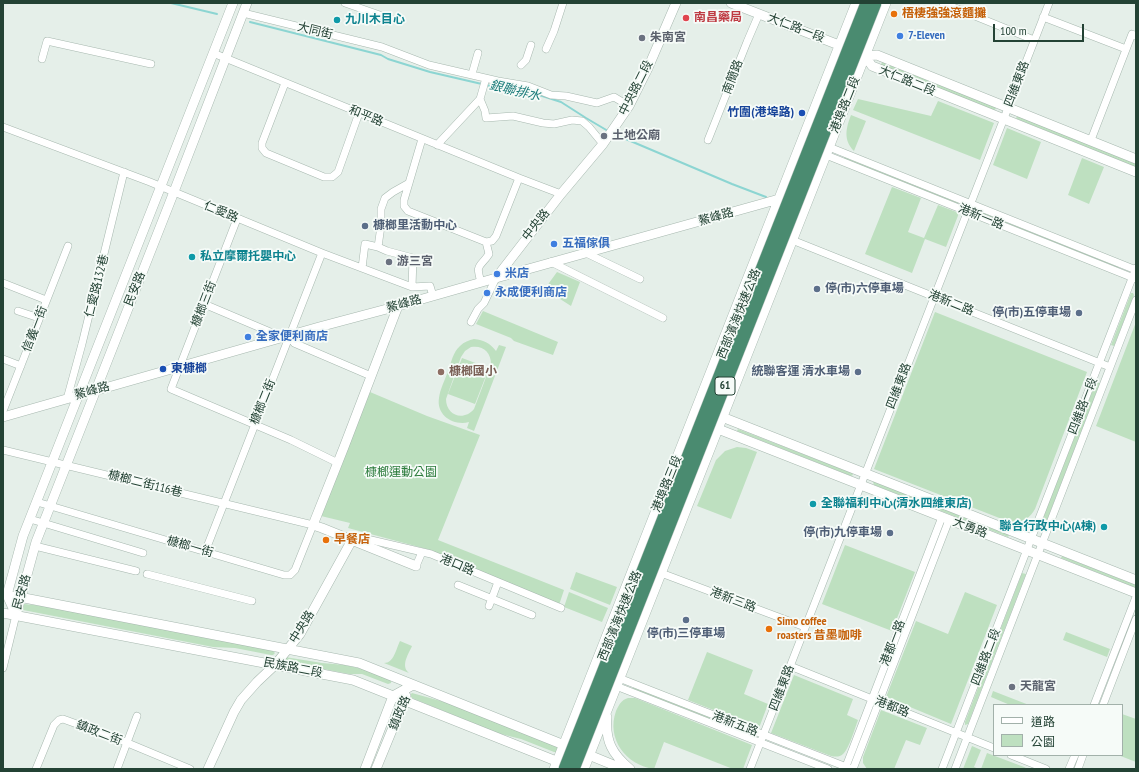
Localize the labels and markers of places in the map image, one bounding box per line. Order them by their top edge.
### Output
place label: 梧棲強強滾麵攤 [902,7,986,21]
marker: 梧棲強強滾麵攤 [889,9,899,19]
place label: 南昌藥局 [694,11,742,25]
place label: 九川木目心 [345,13,405,27]
marker: 南昌藥局 [681,13,691,23]
marker: 九川木目心 [332,15,342,25]
place label: 7-Eleven [908,29,945,43]
place label: 朱南宮 [650,31,686,45]
marker: 7-Eleven [895,31,905,41]
marker: 朱南宮 [637,33,647,43]
place label: 竹圍(港埠路) [727,106,794,120]
marker: 竹圍(港埠路) [797,108,807,118]
place label: 土地公廟 [612,129,660,143]
marker: 土地公廟 [599,131,609,141]
place label: 槺榔里活動中心 [373,219,457,233]
marker: 槺榔里活動中心 [360,221,370,231]
place label: 五福傢俱 [562,237,610,251]
marker: 五福傢俱 [549,239,559,249]
place label: 私立摩爾托嬰中心 [200,250,296,264]
marker: 私立摩爾托嬰中心 [187,252,197,262]
place label: 游三宮 [397,255,433,269]
marker: 游三宮 [384,257,394,267]
place label: 米店 [505,267,529,281]
marker: 米店 [492,269,502,279]
place label: 停(市)六停車場 [825,282,904,296]
marker: 停(市)六停車場 [812,284,822,294]
place label: 永成便利商店 [495,286,567,300]
marker: 永成便利商店 [482,288,492,298]
place label: 停(市)五停車場 [992,306,1071,320]
marker: 停(市)五停車場 [1074,308,1084,318]
place label: 全家便利商店 [256,330,328,344]
marker: 全家便利商店 [243,332,253,342]
place label: 東槺榔 [171,362,207,376]
marker: 東槺榔 [158,364,168,374]
place label: 槺榔國小 [449,365,497,379]
place label: 統聯客運 清水車場 [752,365,850,379]
marker: 槺榔國小 [436,367,446,377]
marker: 統聯客運 清水車場 [853,367,863,377]
place label: 全聯福利中心(清水四維東店) [821,497,972,511]
marker: 全聯福利中心(清水四維東店) [808,499,818,509]
place label: 聯合行政中心(A棟) [999,520,1096,534]
marker: 聯合行政中心(A棟) [1099,522,1109,532]
place label: 停(市)九停車場 [803,526,882,540]
marker: 停(市)九停車場 [885,528,895,538]
place label: 早餐店 [334,533,370,547]
marker: 早餐店 [321,535,331,545]
marker: 停(市)三停車場 [681,615,691,625]
place label: Simo coffee roasters 昔墨咖啡 [777,615,862,643]
marker: Simo coffee roasters 昔墨咖啡 [764,624,774,634]
place label: 停(市)三停車場 [647,627,725,641]
place label: 天龍宮 [1020,680,1056,694]
marker: 天龍宮 [1007,682,1017,692]

